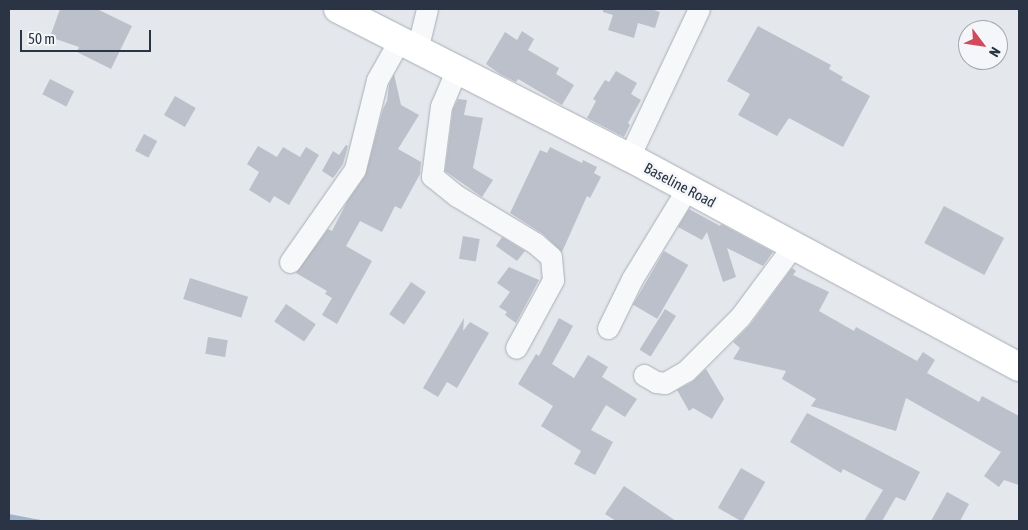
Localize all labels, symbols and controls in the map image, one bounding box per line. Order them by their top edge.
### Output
scale bar [22,20,154,52]
north arrow [958,20,1008,70]
text: 50 m [28,30,55,47]
text: N [986,45,1004,60]
street label: Baseline Road [641,159,719,211]

